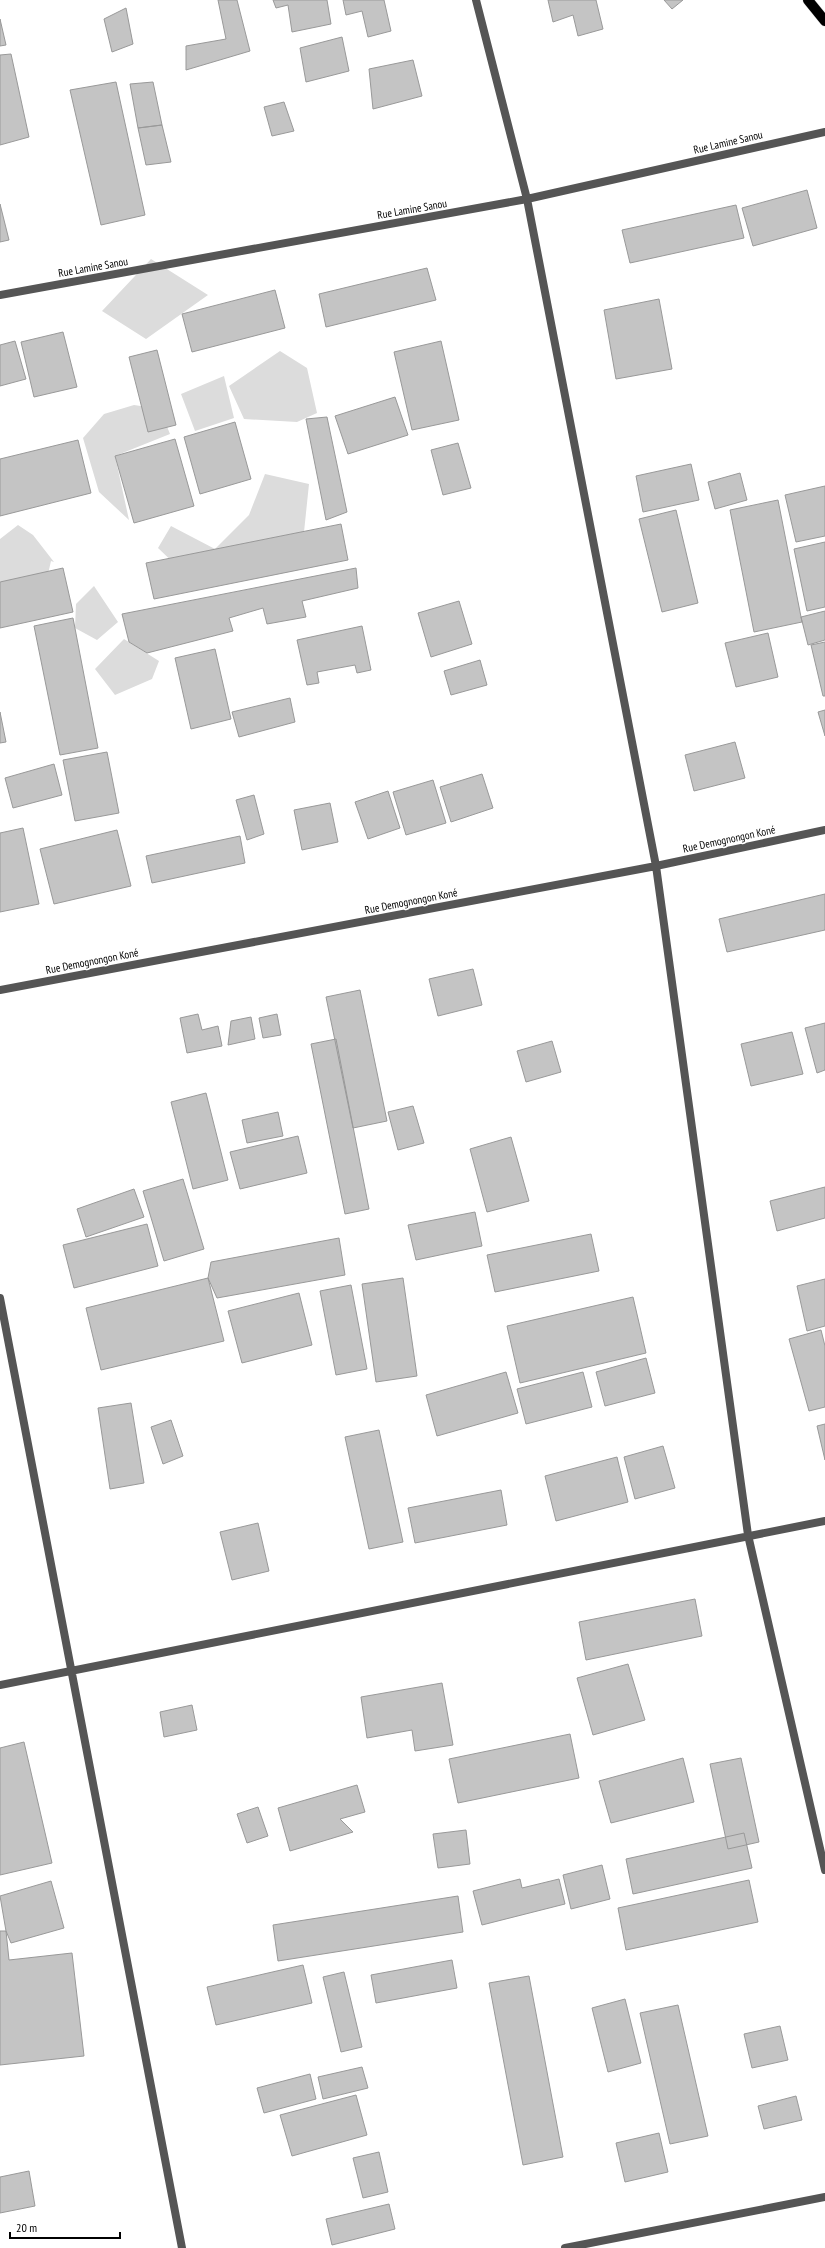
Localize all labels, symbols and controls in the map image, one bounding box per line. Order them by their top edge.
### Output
street label: Rue Lamine Sanou [692,127,764,157]
street label: Rue Lamine Sanou [376,196,448,222]
street label: Rue Lamine Sanou [57,254,129,280]
street label: Rue Demognongon Koné [682,822,777,856]
street label: Rue Demognongon Koné [363,885,459,917]
street label: Rue Demognongon Koné [44,945,140,977]
scale bar [10,2214,120,2240]
text: 20 m [16,2220,37,2235]

